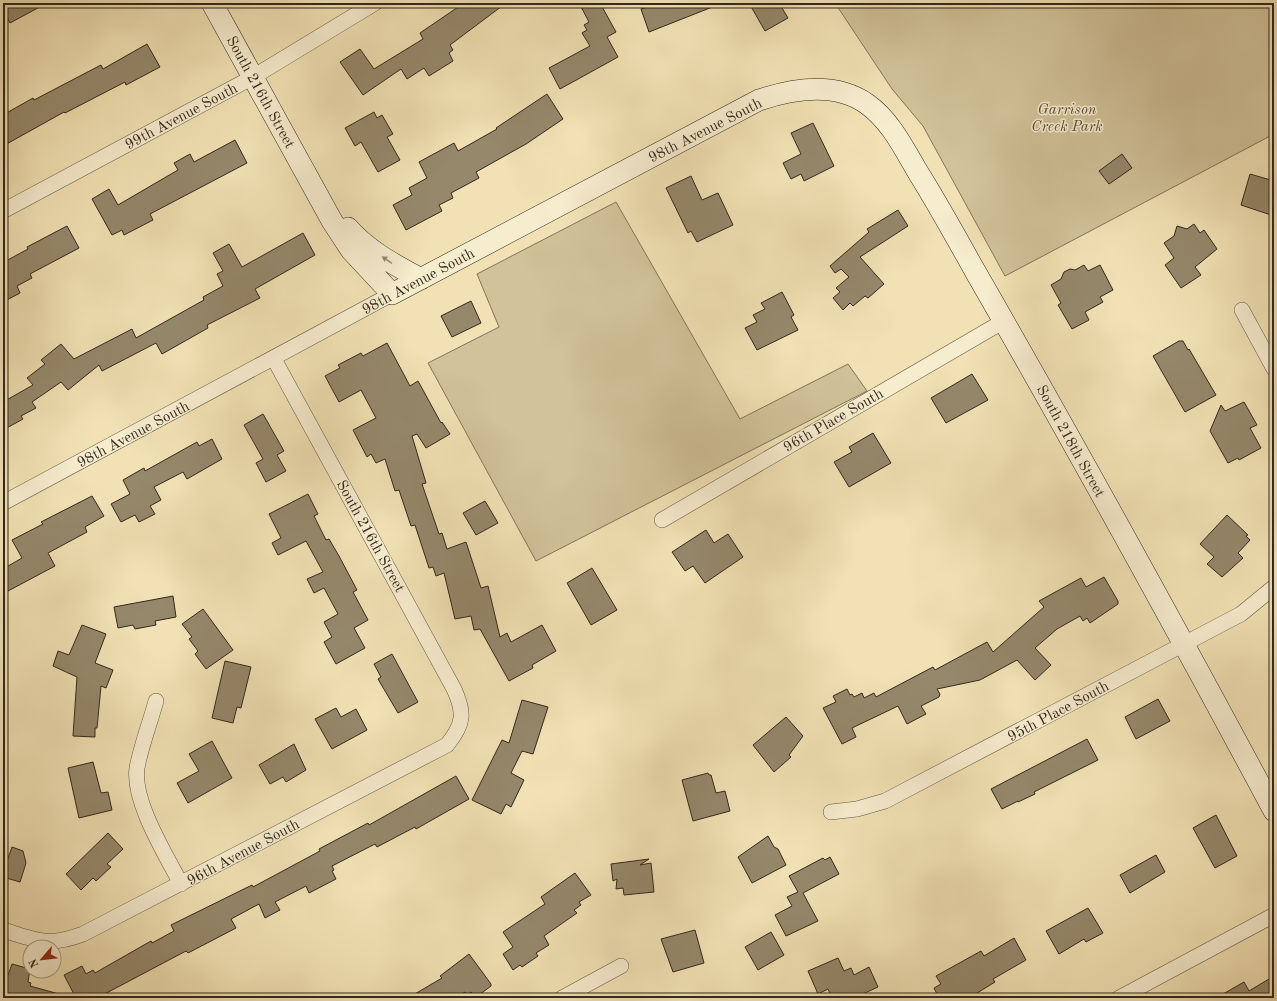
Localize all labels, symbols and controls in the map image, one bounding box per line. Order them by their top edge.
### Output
street label: South 216th Street [223,34,297,151]
street label: 99th Avenue South [123,81,240,153]
street label: 98th Avenue South [647,96,765,166]
park label: Garrison Creek Park [1031,103,1103,135]
street label: 98th Avenue South [360,246,477,318]
one-way arrow [382,256,392,264]
street label: South 218th Street [1033,383,1107,500]
street label: 96th Place South [781,387,886,456]
street label: 98th Avenue South [75,399,192,471]
street label: South 216th Street [333,478,407,595]
street label: 95th Place South [1006,679,1112,745]
street label: 96th Avenue South [185,817,302,889]
north arrow [22,939,62,979]
text: N [27,956,41,969]

